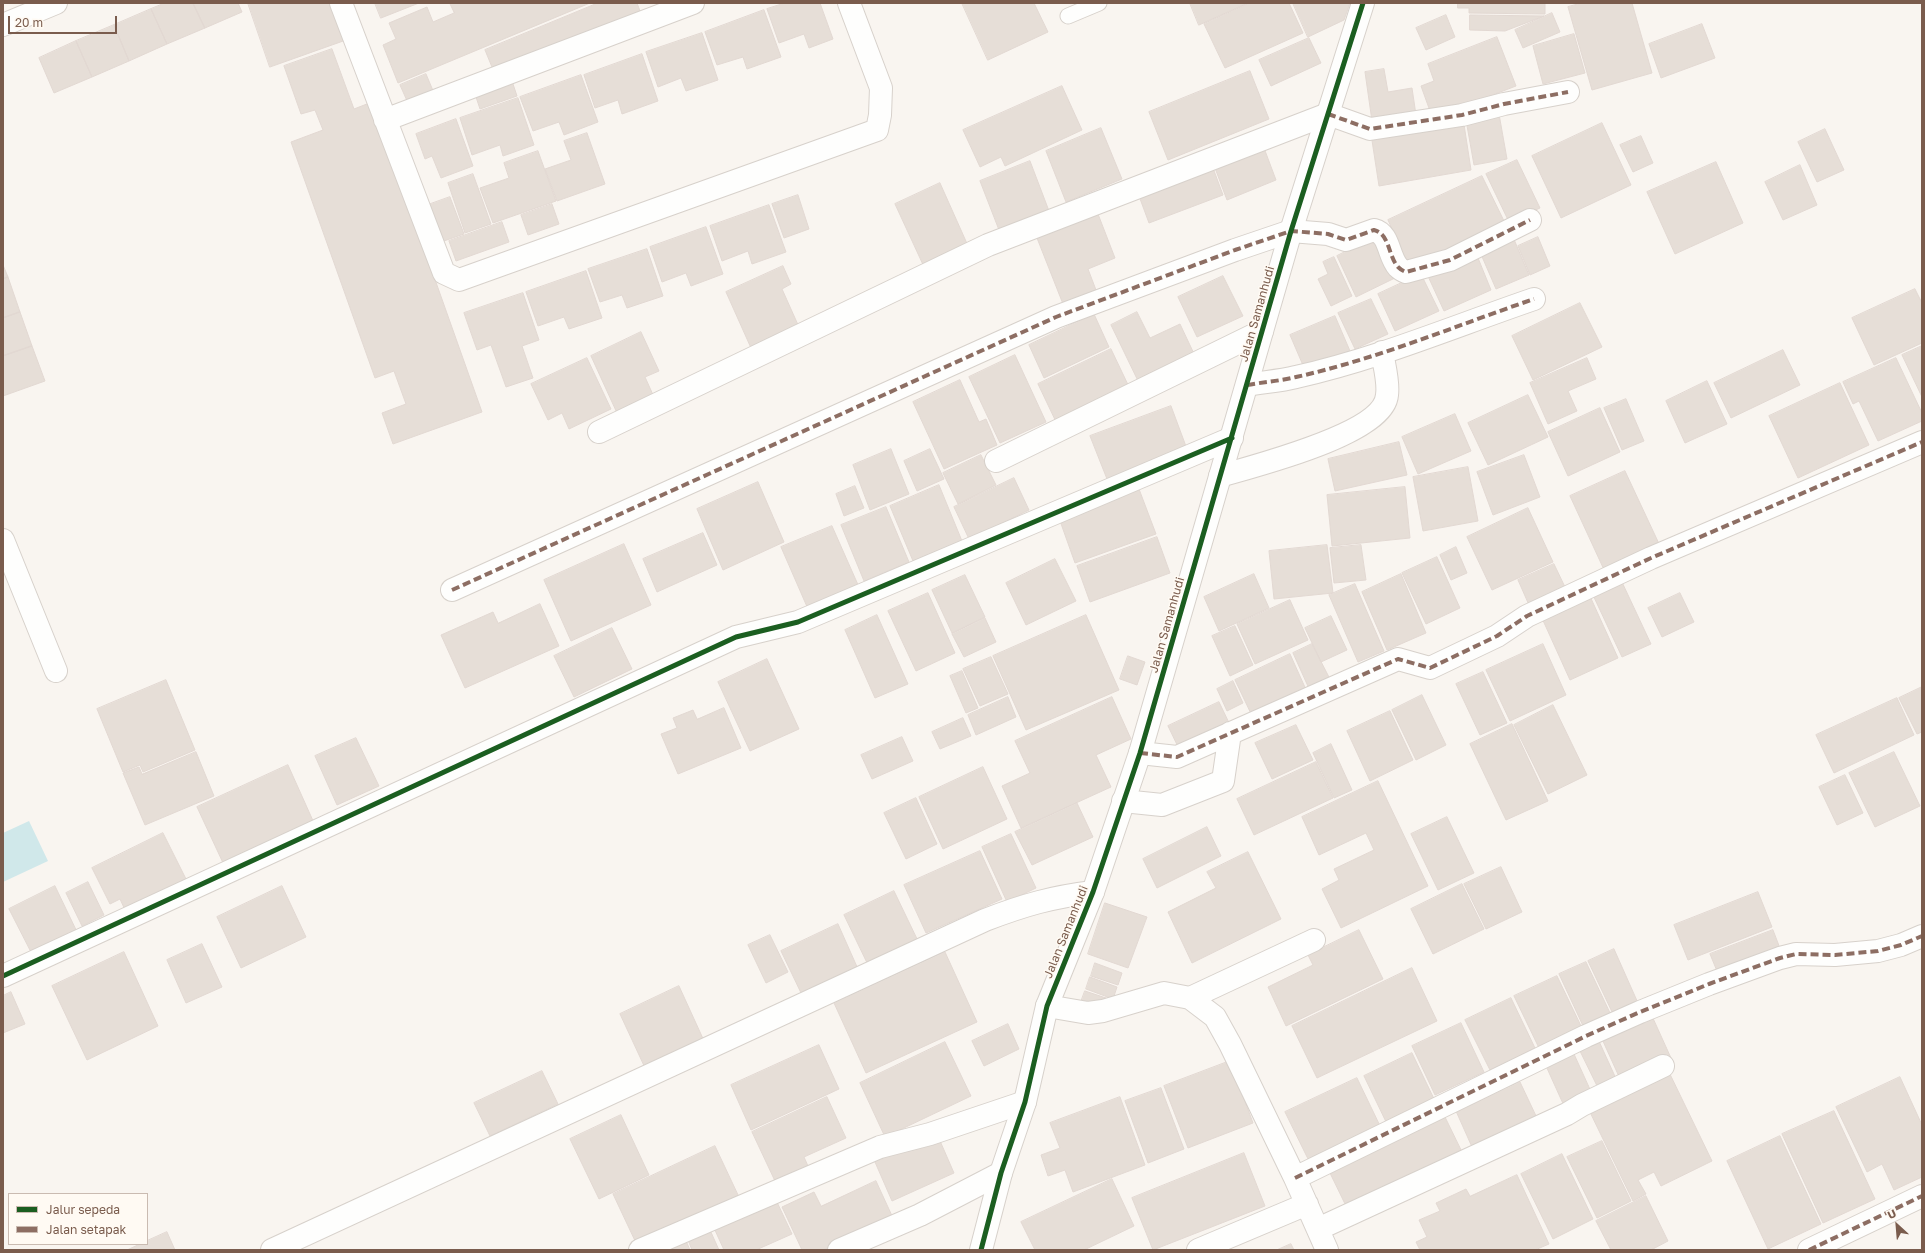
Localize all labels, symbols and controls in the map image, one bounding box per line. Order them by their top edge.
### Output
scale bar [10,8,119,34]
text: 20 m [15,15,43,30]
street label: Jalan Samanhudi [1236,264,1278,364]
street label: Jalan Samanhudi [1146,575,1188,675]
street label: Jalan Samanhudi [1041,883,1091,981]
legend [8,1193,148,1245]
text: Jalur sepeda [46,1202,120,1217]
north arrow [1877,1205,1917,1245]
text: U [1885,1206,1898,1221]
text: Jalan setapak [46,1222,126,1237]

